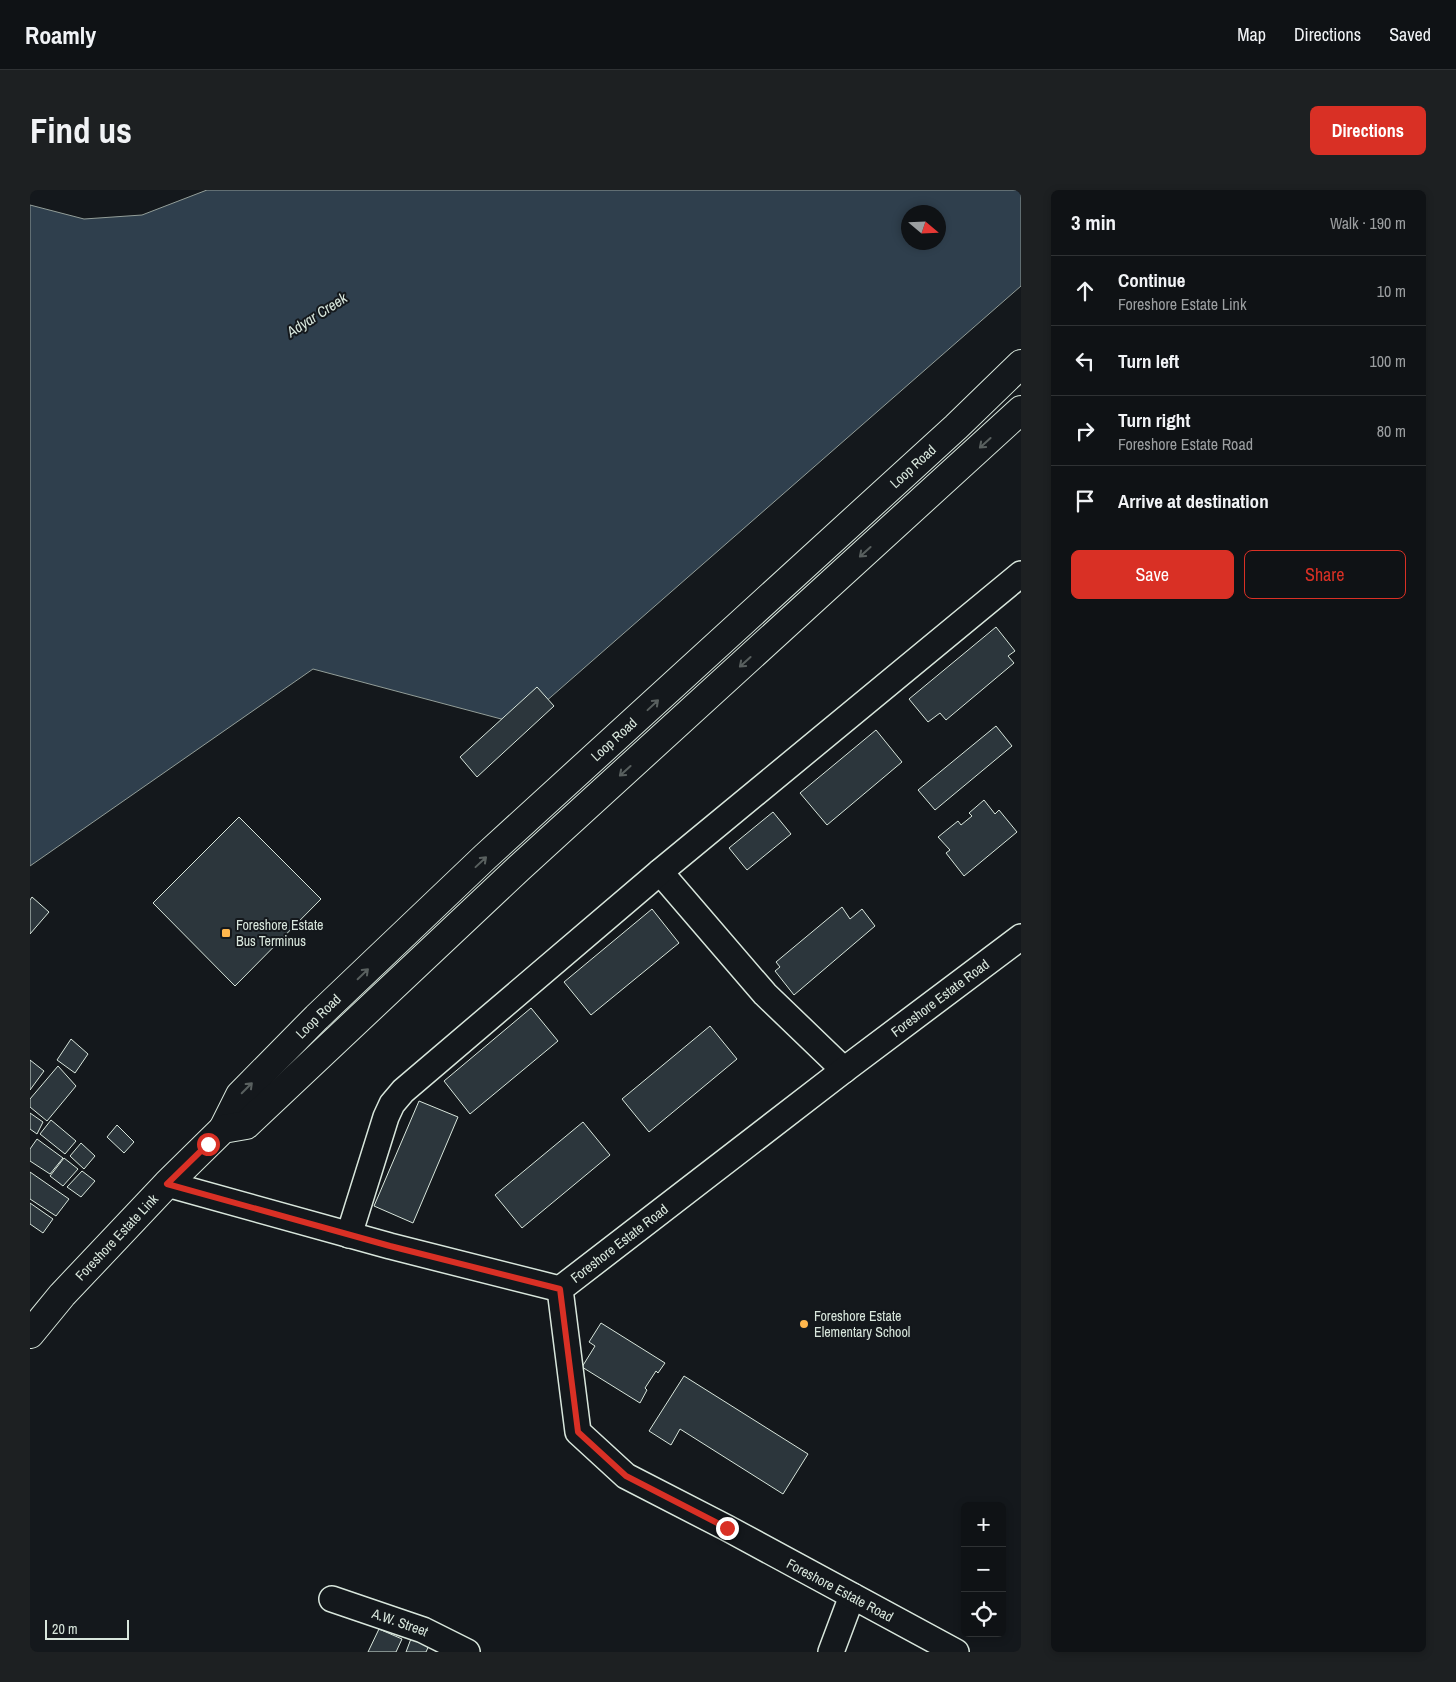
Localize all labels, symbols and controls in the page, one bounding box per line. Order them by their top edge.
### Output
text: Roamly [25,19,96,51]
text: Map [1237,22,1266,47]
text: Directions [1294,22,1361,47]
text: Saved [1389,22,1431,47]
button: Directions [1310,106,1426,155]
text: Find us [30,107,132,154]
north arrow [901,205,946,250]
text: 3 min [1071,208,1116,237]
text: Walk · 190 m [1330,212,1406,234]
text: Continue [1118,267,1186,293]
icon: ahead [1071,277,1099,305]
text: 10 m [1377,280,1406,302]
water label: Adyar Creek [282,287,352,343]
text: Foreshore Estate Link [1118,293,1246,315]
icon: left [1071,347,1099,375]
text: Turn left [1118,348,1179,374]
text: 100 m [1370,350,1406,372]
text: Turn right [1118,407,1190,433]
icon: right [1071,417,1099,445]
text: 80 m [1377,420,1406,442]
text: Foreshore Estate Road [1118,433,1253,455]
one-way arrow [979,437,991,449]
street label: Loop Road [886,441,940,492]
icon: arrive [1071,487,1099,515]
text: Arrive at destination [1118,488,1269,514]
one-way arrow [858,546,871,558]
button: Save [1071,550,1234,599]
button: Share [1244,550,1406,599]
one-way arrow [738,656,751,667]
one-way arrow [646,699,659,711]
street label: Loop Road [587,714,641,765]
one-way arrow [618,765,631,777]
one-way arrow [474,856,487,868]
place label: Foreshore Estate Bus Terminus [236,916,324,950]
marker: Foreshore Estate Bus Terminus [220,927,232,939]
street label: Foreshore Estate Road [887,955,993,1041]
one-way arrow [357,968,369,980]
street label: Loop Road [292,990,345,1042]
one-way arrow [241,1081,253,1094]
route start [197,1133,220,1156]
street label: Foreshore Estate Link [71,1190,162,1284]
street label: Foreshore Estate Road [567,1200,672,1287]
place label: Foreshore Estate Elementary School [814,1307,910,1341]
marker: Foreshore Estate Elementary School [798,1318,810,1330]
map controls [961,1502,1006,1637]
button: + [961,1502,1006,1547]
route end [716,1517,739,1540]
button: − [961,1547,1006,1592]
street label: Foreshore Estate Road [784,1554,896,1626]
button: locate [961,1592,1006,1637]
street label: A.W. Street [369,1604,431,1640]
scale bar [45,1617,129,1640]
text: 20 m [52,1620,78,1638]

